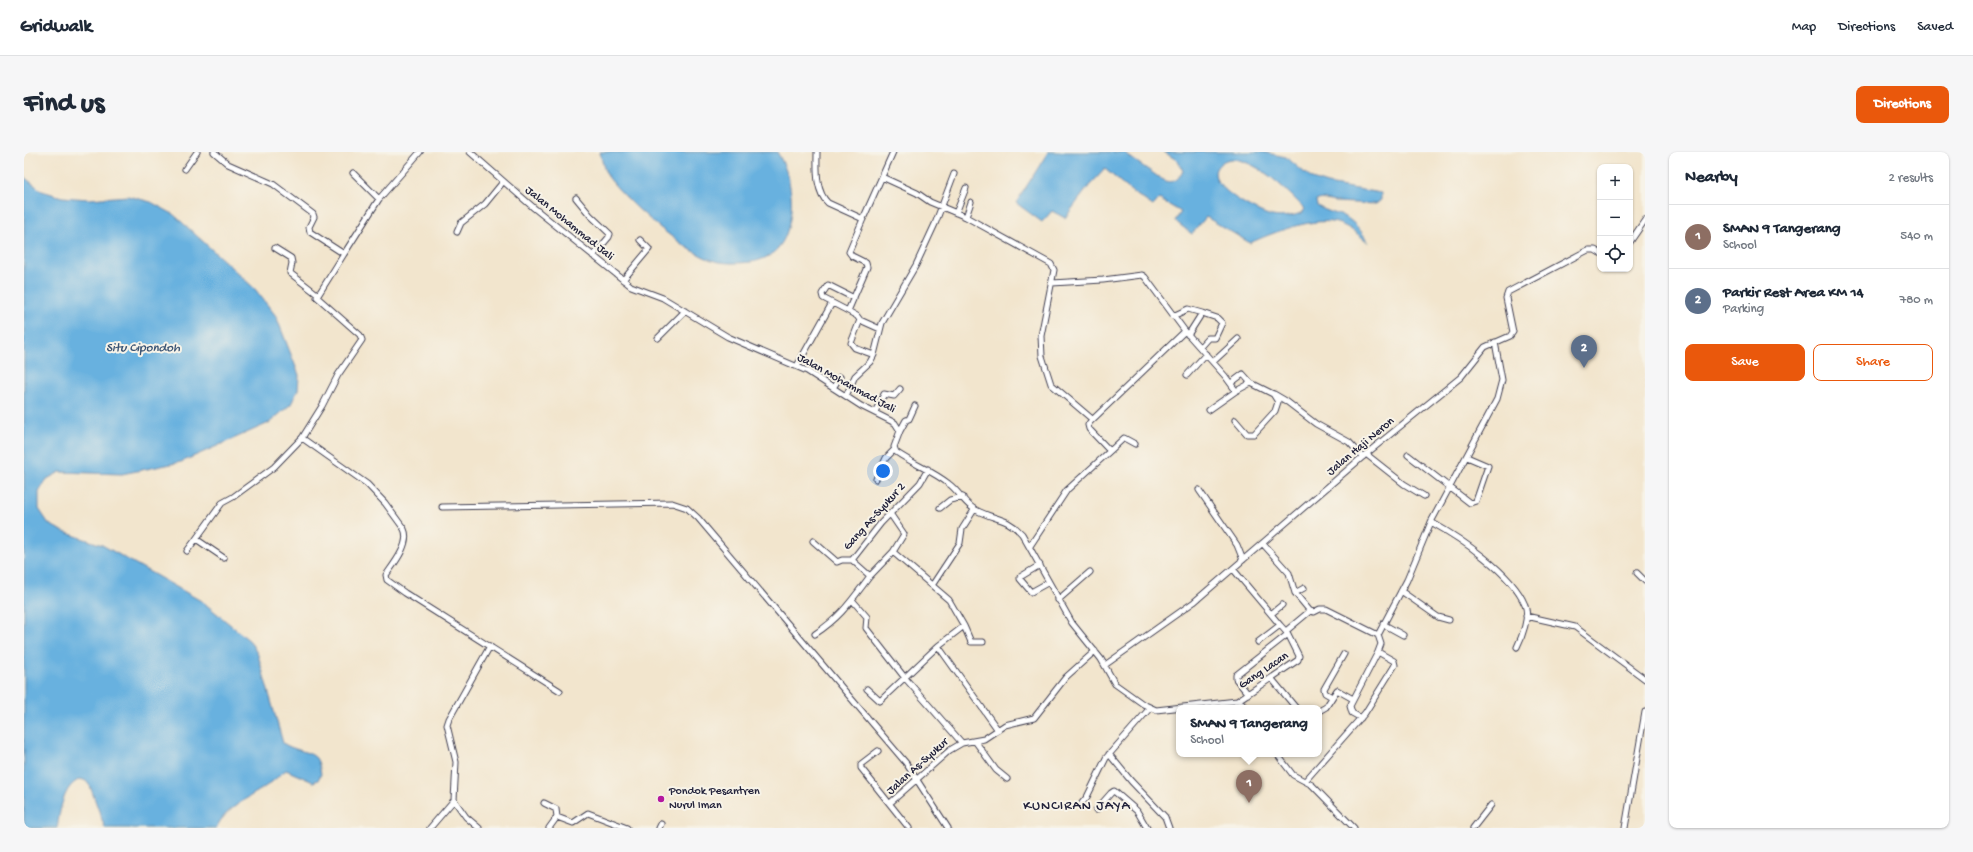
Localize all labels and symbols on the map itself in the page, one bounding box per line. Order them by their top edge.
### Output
street label: Jalan Mohammad Jali [522,184,617,264]
pin: 2 [1571,335,1597,368]
water label: Situ Cipondoh [106,341,181,356]
street label: Jalan Mohammad Jali [794,351,898,417]
street label: Jalan Haji Neron [1325,415,1398,479]
your location [873,461,893,481]
street label: Gang As-Syukur 2 [841,480,909,554]
street label: Gang Lacan [1236,649,1292,693]
street label: Jalan As-Syukur [884,734,953,798]
pin: 1 [1236,770,1262,803]
place label: Pondok Pesantren Nurul Iman [668,785,760,813]
marker: Pondok Pesantren Nurul Iman [656,794,666,804]
district label: KUNCIRAN JAYA [1023,798,1131,815]

